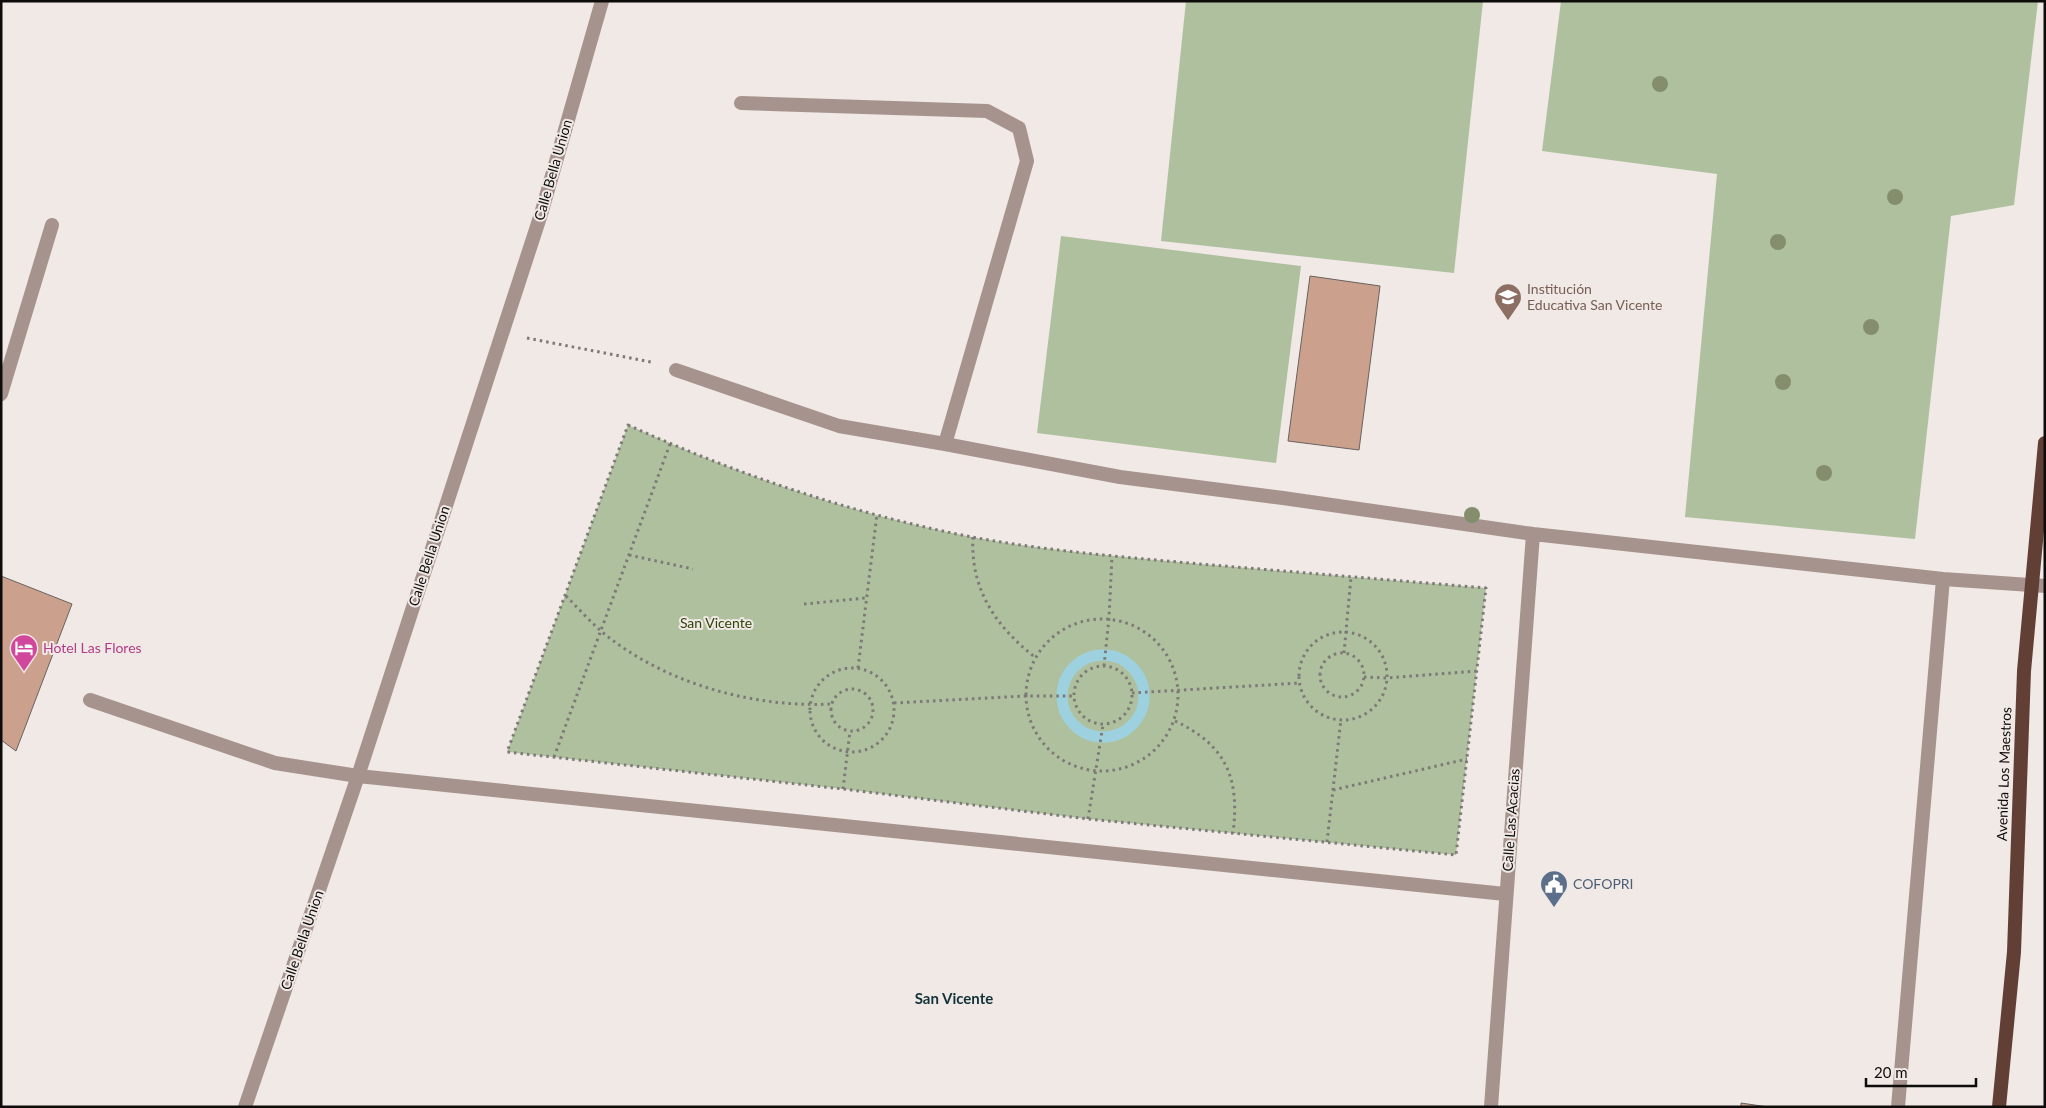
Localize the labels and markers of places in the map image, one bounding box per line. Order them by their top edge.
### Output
place label: Institución Educativa San Vicente [1527,280,1662,313]
school or university icon: Institución Educativa San Vicente [1493,282,1523,321]
hotel icon: Hotel Las Flores [9,633,39,672]
place label: Hotel Las Flores [43,639,142,656]
public building icon: COFOPRI [1539,869,1569,908]
place label: COFOPRI [1573,875,1634,892]

